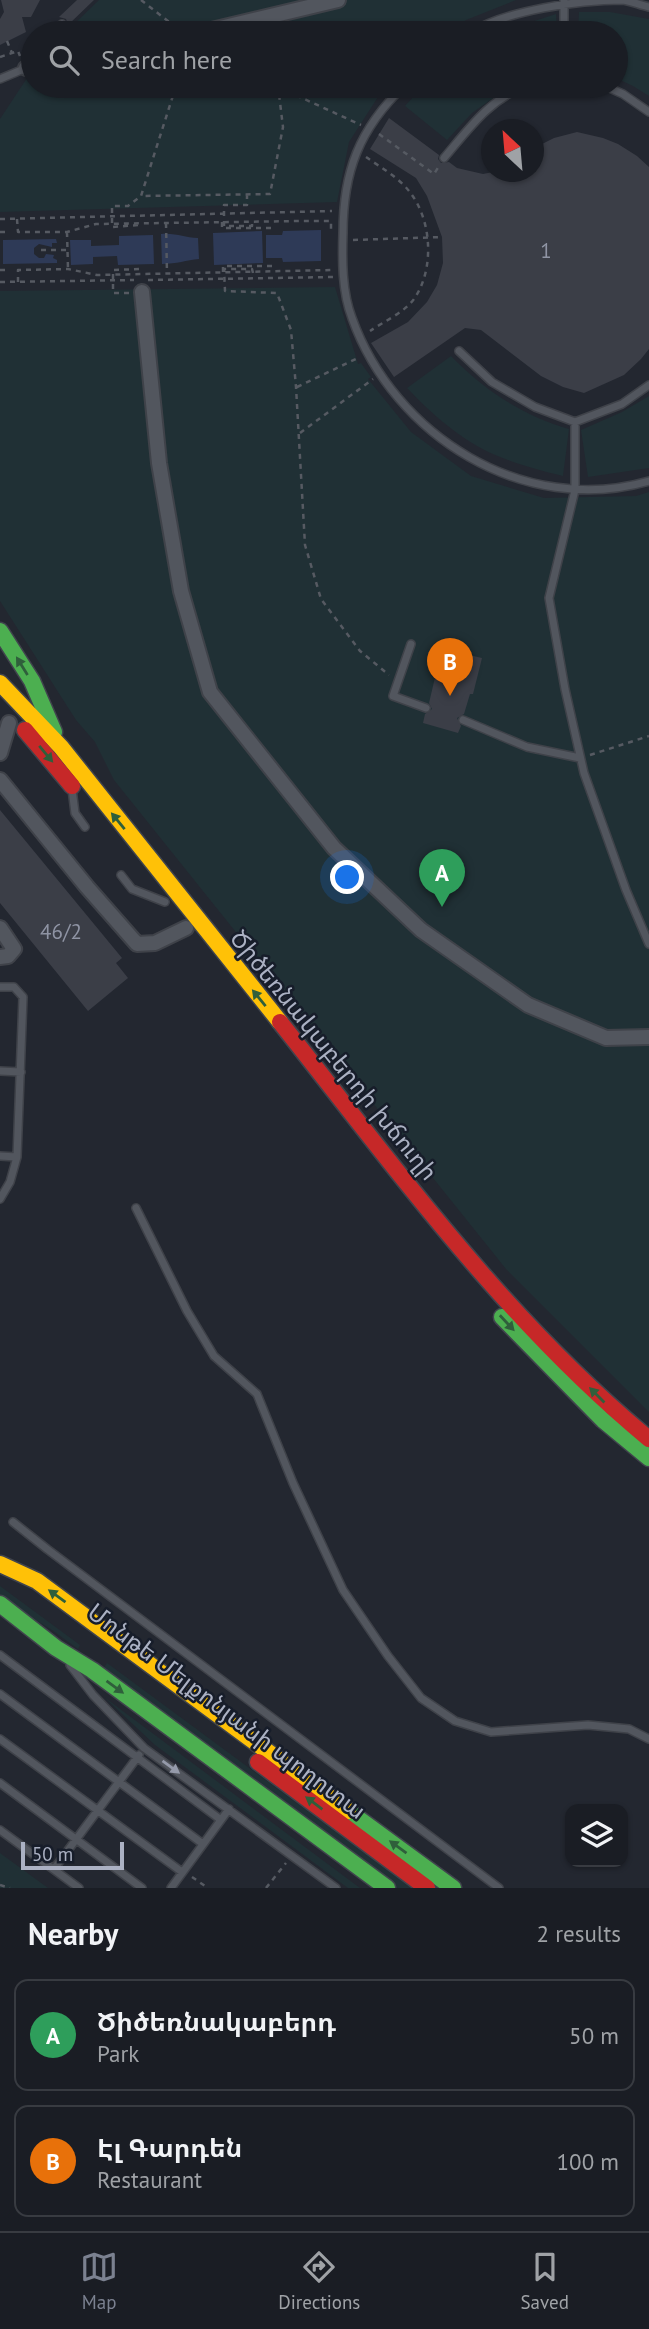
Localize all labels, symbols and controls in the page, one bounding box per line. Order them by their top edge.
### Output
search box [21,21,628,98]
icon: search [45,41,83,79]
text: Search here [101,43,232,76]
north arrow [481,119,544,182]
house number: 1 [540,237,552,264]
pin: B [427,638,473,696]
one-way arrow [16,656,29,675]
one-way arrow [38,745,53,762]
one-way arrow [110,812,125,830]
pin: A [419,849,465,907]
your location [330,860,364,894]
house number: 46/2 [40,918,82,945]
street label: Ծիծեռնակաբերդի խճուղի [223,923,445,1187]
one-way arrow [252,990,267,1008]
one-way arrow [499,1314,515,1332]
one-way arrow [590,1387,606,1404]
one-way arrow [48,1589,67,1603]
street label: Մոնթե Մելքոնյանի պողոտա [82,1596,372,1826]
one-way arrow [106,1679,124,1693]
one-way arrow [162,1760,180,1774]
one-way arrow [305,1796,323,1811]
map controls [565,1804,628,1867]
button: layers [565,1804,628,1867]
scale bar [21,1839,124,1871]
one-way arrow [389,1841,407,1855]
text: 50 m [32,1842,73,1866]
text: Nearby [28,1914,118,1953]
text: 2 results [537,1919,621,1948]
text: Ծիծեռնակաբերդ [97,2005,336,2038]
text: A [46,2021,60,2050]
text: 50 m [569,2021,619,2050]
text: Park [97,2039,139,2068]
text: Էլ Գարդեն [97,2131,242,2164]
text: B [46,2147,60,2176]
text: 100 m [557,2147,619,2176]
text: Restaurant [97,2165,202,2194]
tab: Map [80,2248,118,2314]
tab: Directions [278,2248,360,2314]
tab: Saved [521,2248,569,2314]

